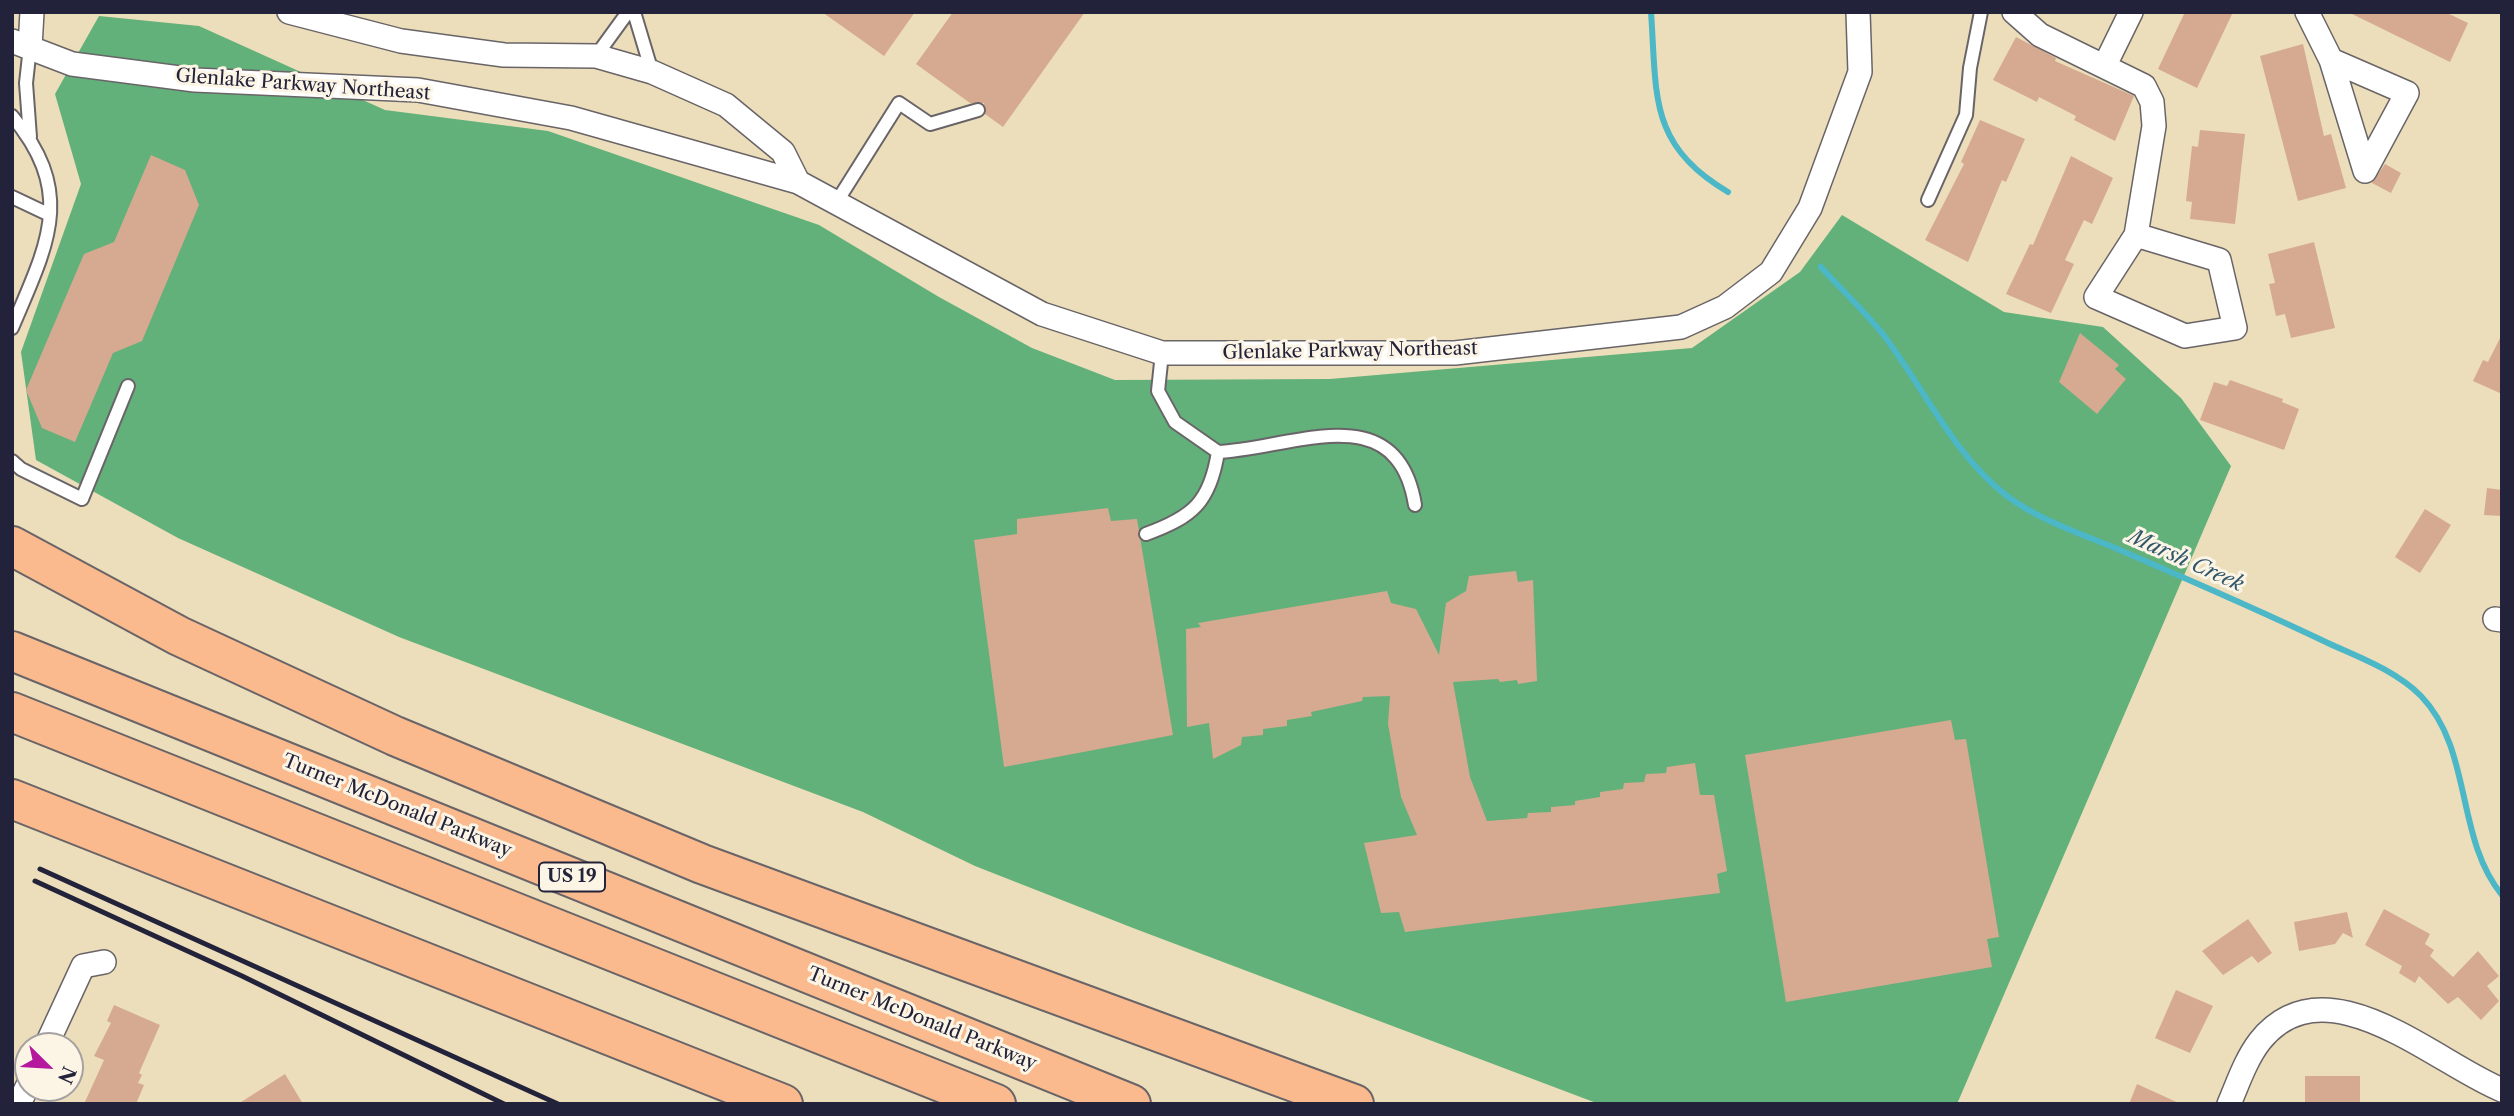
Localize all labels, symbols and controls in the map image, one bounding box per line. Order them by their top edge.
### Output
street label: Glenlake Parkway Northeast [175,65,431,105]
street label: Glenlake Parkway Northeast [1222,337,1478,365]
water label: Marsh Creek [2125,524,2247,598]
street label: Turner McDonald Parkway [279,750,515,862]
road number: US 19 [539,862,605,892]
street label: Turner McDonald Parkway [804,963,1040,1075]
north arrow [14,1032,84,1102]
text: N [53,1063,81,1087]

